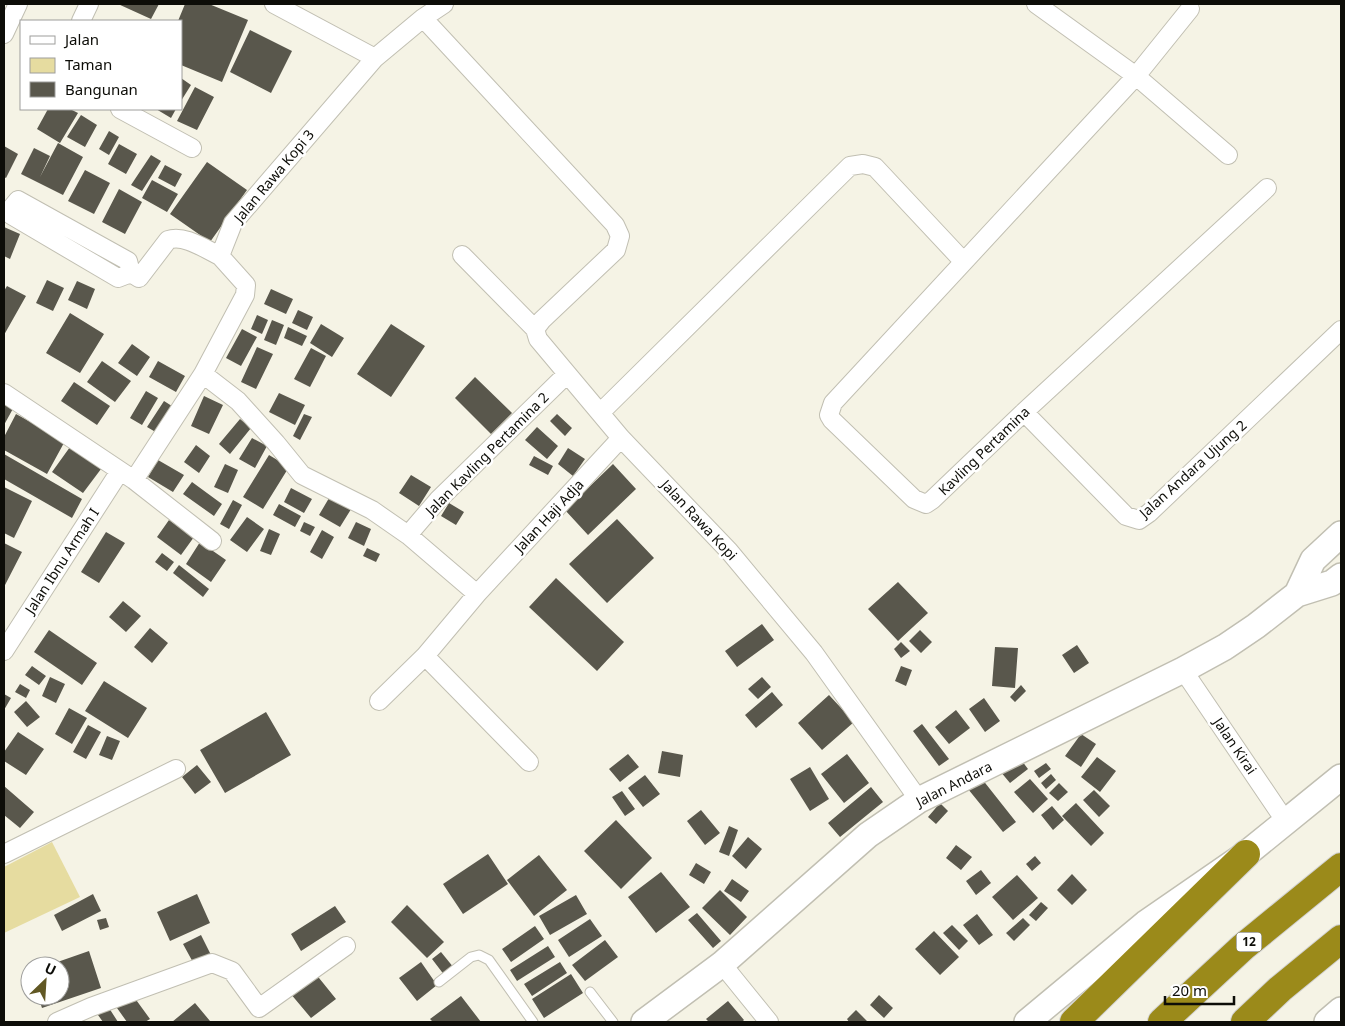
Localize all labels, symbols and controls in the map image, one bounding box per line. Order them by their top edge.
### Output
legend [20,20,182,110]
text: Jalan [63,29,99,49]
text: Taman [65,54,112,74]
text: Bangunan [65,79,138,99]
street label: Jalan Rawa Kopi 3 [228,125,318,228]
street label: Jalan Kavling Pertamina 2 [419,388,552,521]
street label: Kavling Pertamina [934,402,1033,499]
street label: Jalan Andara Ujung 2 [1134,415,1250,523]
street label: Jalan Rawa Kopi [656,474,742,564]
street label: Jalan Haji Adja [508,475,587,558]
street label: Jalan Ibnu Armah I [19,504,103,619]
street label: Jalan Kirai [1208,712,1261,778]
street label: Jalan Andara [911,756,995,812]
road number: 12 [1236,932,1262,952]
north arrow [20,956,70,1006]
text: U [42,958,60,980]
scale bar [1165,974,1234,1006]
text: 20 m [1172,980,1207,1000]

